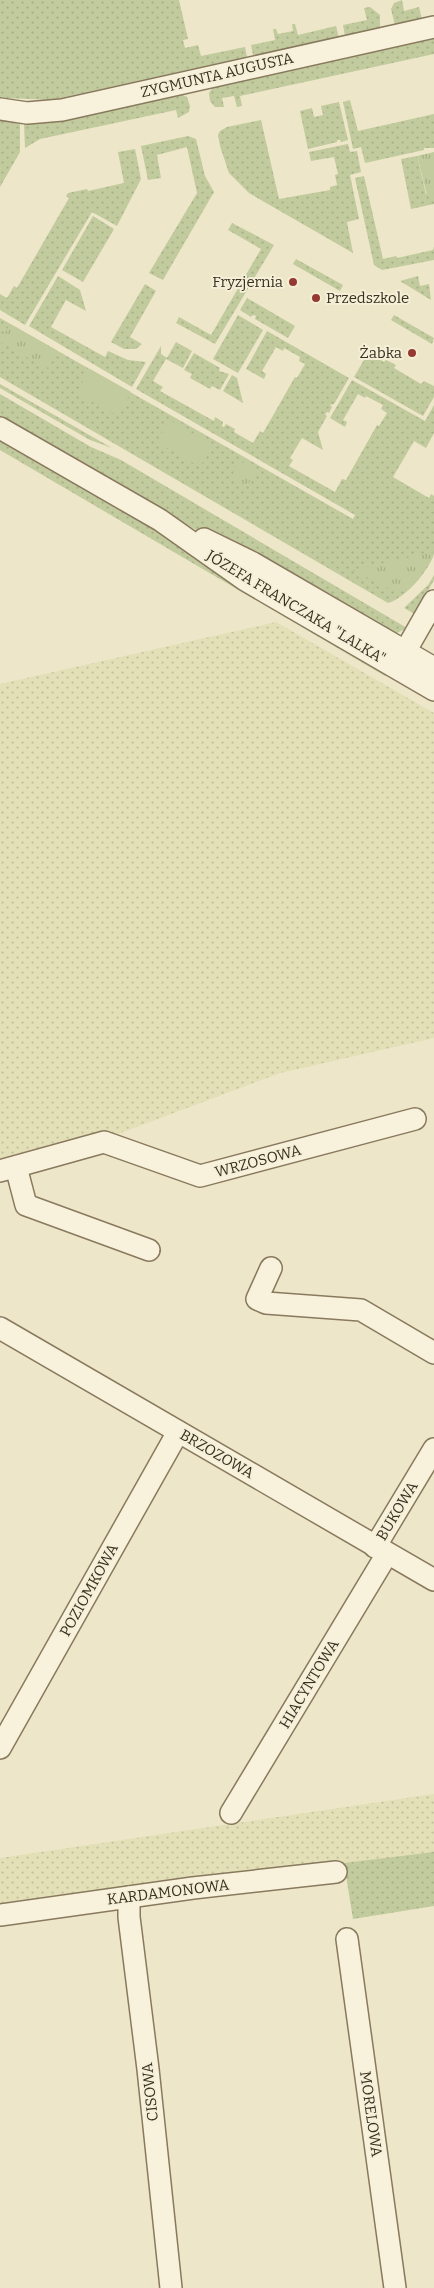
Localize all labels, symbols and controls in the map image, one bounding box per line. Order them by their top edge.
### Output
street label: ZYGMUNTA AUGUSTA [139,49,295,101]
place label: Fryzjernia [212,273,283,291]
marker: Fryzjernia [287,276,299,288]
place label: Przedszkole [326,289,409,307]
marker: Przedszkole [310,292,322,304]
place label: Żabka [360,344,402,362]
marker: Żabka [406,347,418,359]
street label: JÓZEFA FRANCZAKA "LALKA" [202,546,389,668]
street label: WRZOSOWA [213,1141,303,1181]
street label: BRZOZOWA [177,1426,257,1483]
street label: BUKOWA [372,1478,422,1544]
street label: POZIOMKOWA [56,1540,122,1640]
street label: HIACYNTOWA [275,1636,343,1732]
street label: KARDAMONOWA [106,1876,230,1908]
street label: CISOWA [138,2061,162,2122]
street label: MORELOWA [356,2070,386,2158]

